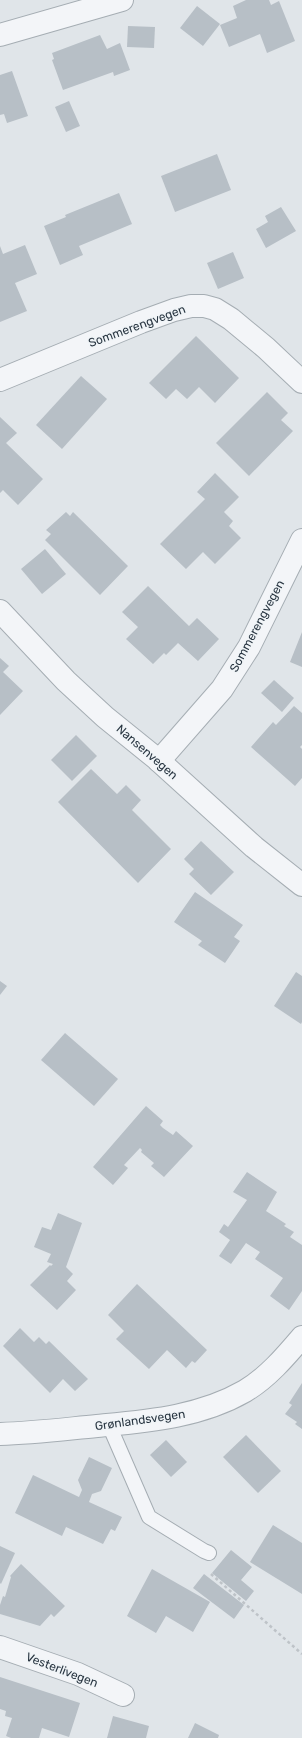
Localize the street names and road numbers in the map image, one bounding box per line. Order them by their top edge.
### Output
street label: Sommerengvegen [87,302,187,350]
street label: Sommerengvegen [227,578,287,674]
street label: Nansenvegen [114,722,180,782]
street label: Grønlandsvegen [94,1407,186,1433]
street label: Vesterlivegen [24,1650,100,1690]

